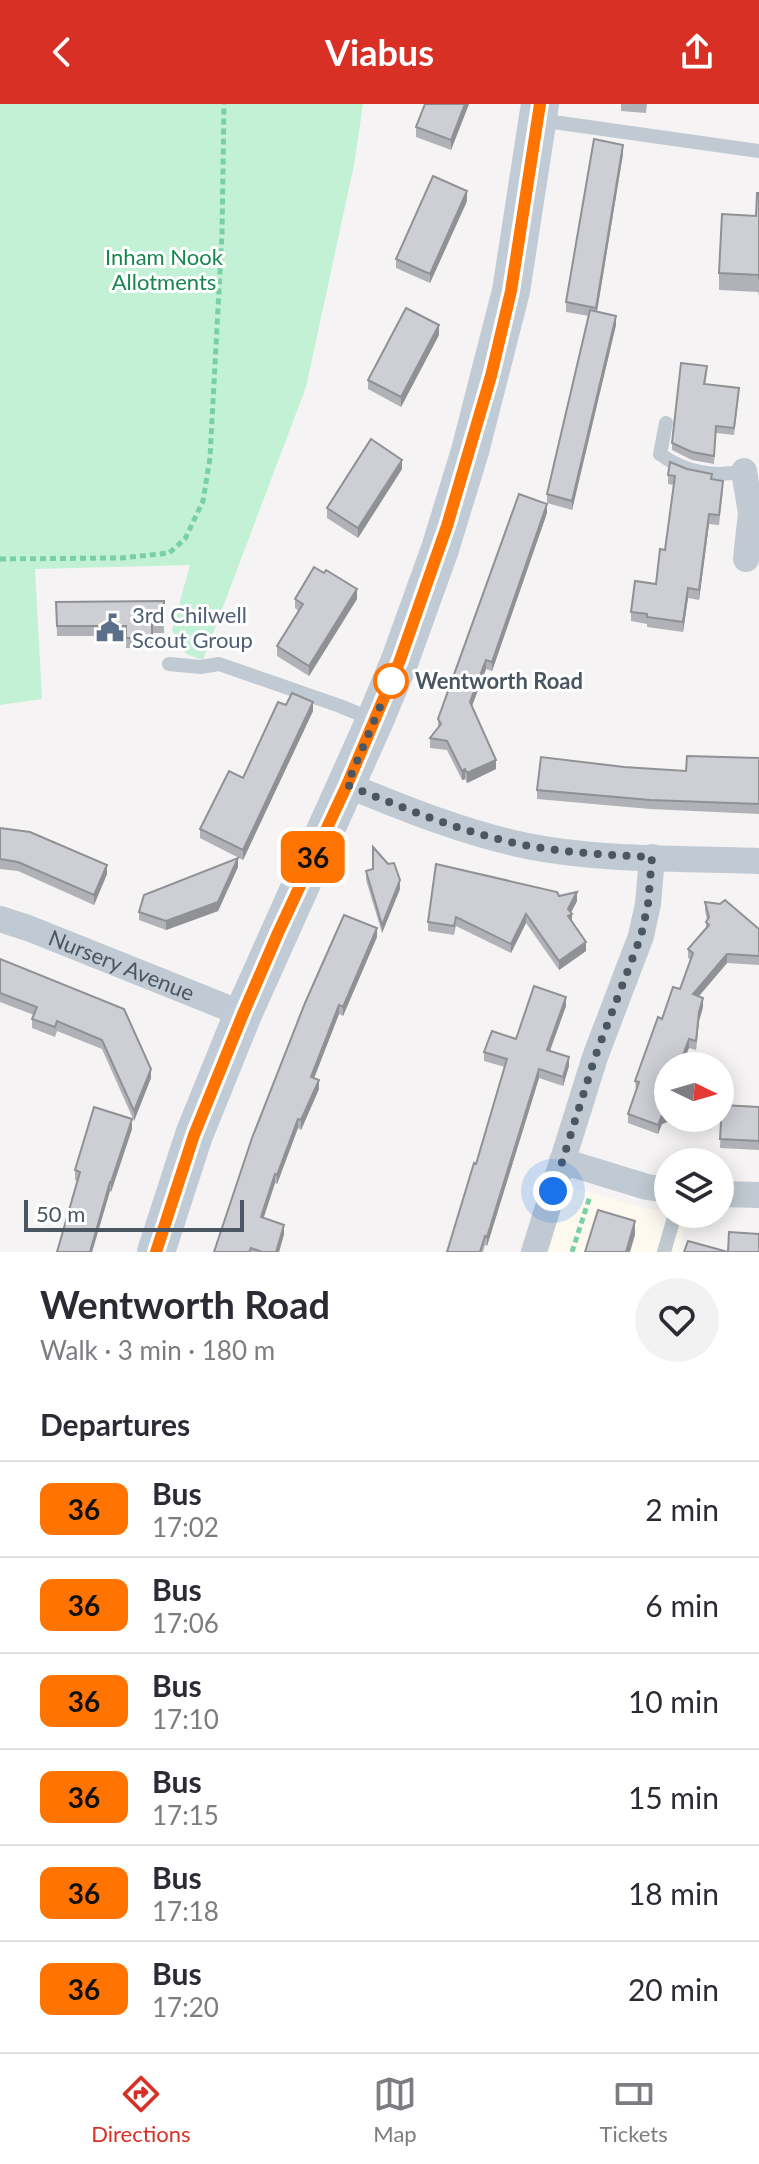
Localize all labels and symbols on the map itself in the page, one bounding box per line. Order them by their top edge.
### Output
park label: Inham Nook Allotments [105,243,224,295]
place label: 3rd Chilwell Scout Group [132,601,253,653]
public building icon: 3rd Chilwell Scout Group [95,613,125,643]
marker: Wentworth Road [374,664,408,698]
place label: Wentworth Road [415,667,583,694]
line badge: 36 [277,831,349,883]
street label: Nursery Avenue [45,924,198,1006]
north arrow [654,1052,734,1132]
your location [533,1171,573,1211]
scale bar [24,1196,244,1232]

